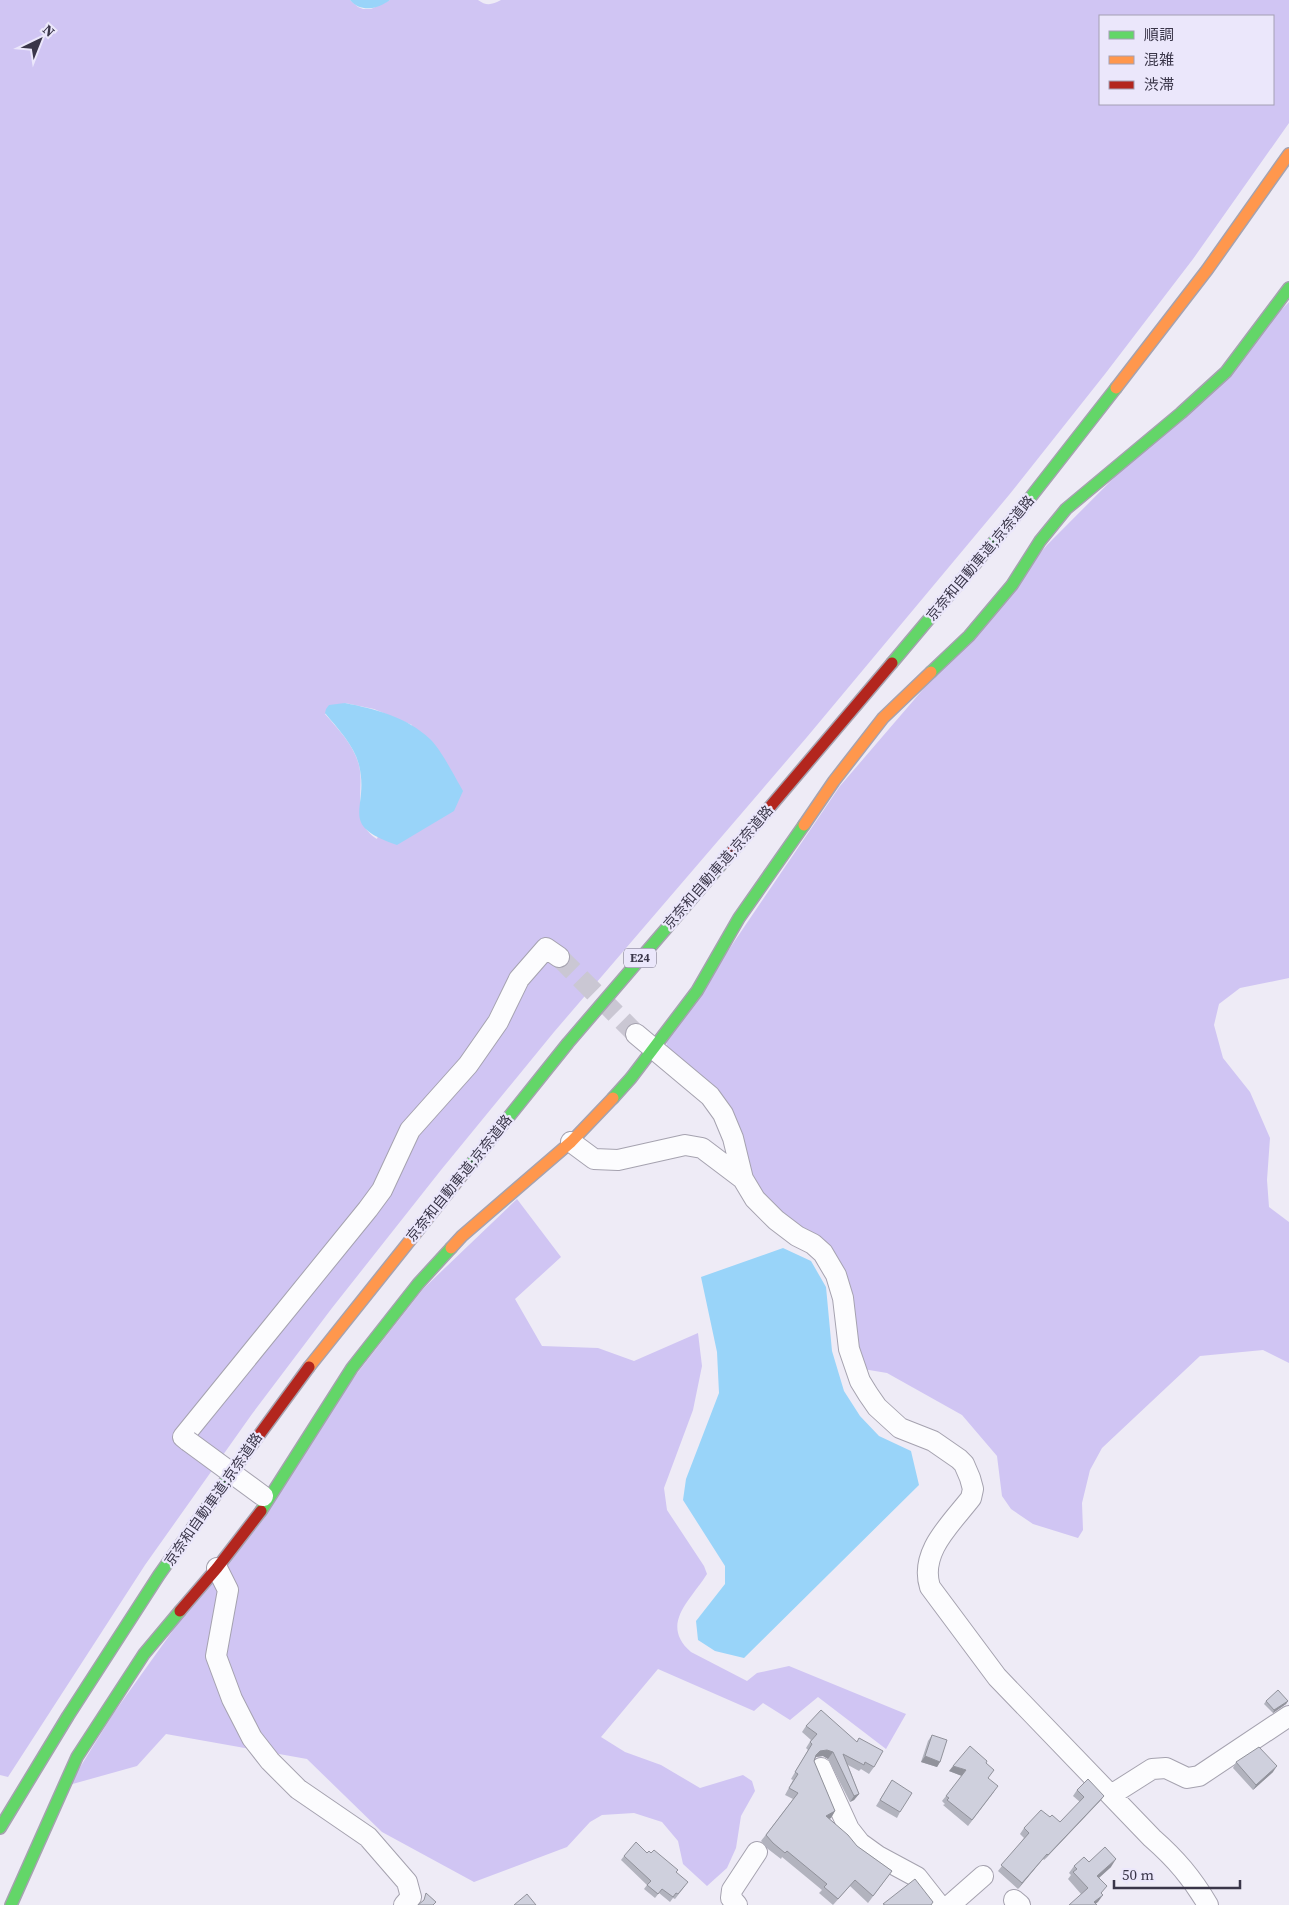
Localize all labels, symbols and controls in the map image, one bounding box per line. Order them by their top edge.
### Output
north arrow [15,15,65,65]
legend [1099,15,1274,105]
text: N [38,20,59,41]
text: 順調 [1144,24,1174,45]
text: 混雑 [1144,49,1174,70]
text: 渋滞 [1144,74,1174,95]
street label: 京奈和自動車道;京奈道路 [921,491,1039,625]
street label: 京奈和自動車道;京奈道路 [659,801,777,933]
road number: E24 [624,948,656,968]
street label: 京奈和自動車道;京奈道路 [401,1110,517,1246]
street label: 京奈和自動車道;京奈道路 [159,1428,267,1570]
scale bar [1114,1858,1240,1890]
text: 50 m [1122,1864,1154,1885]

